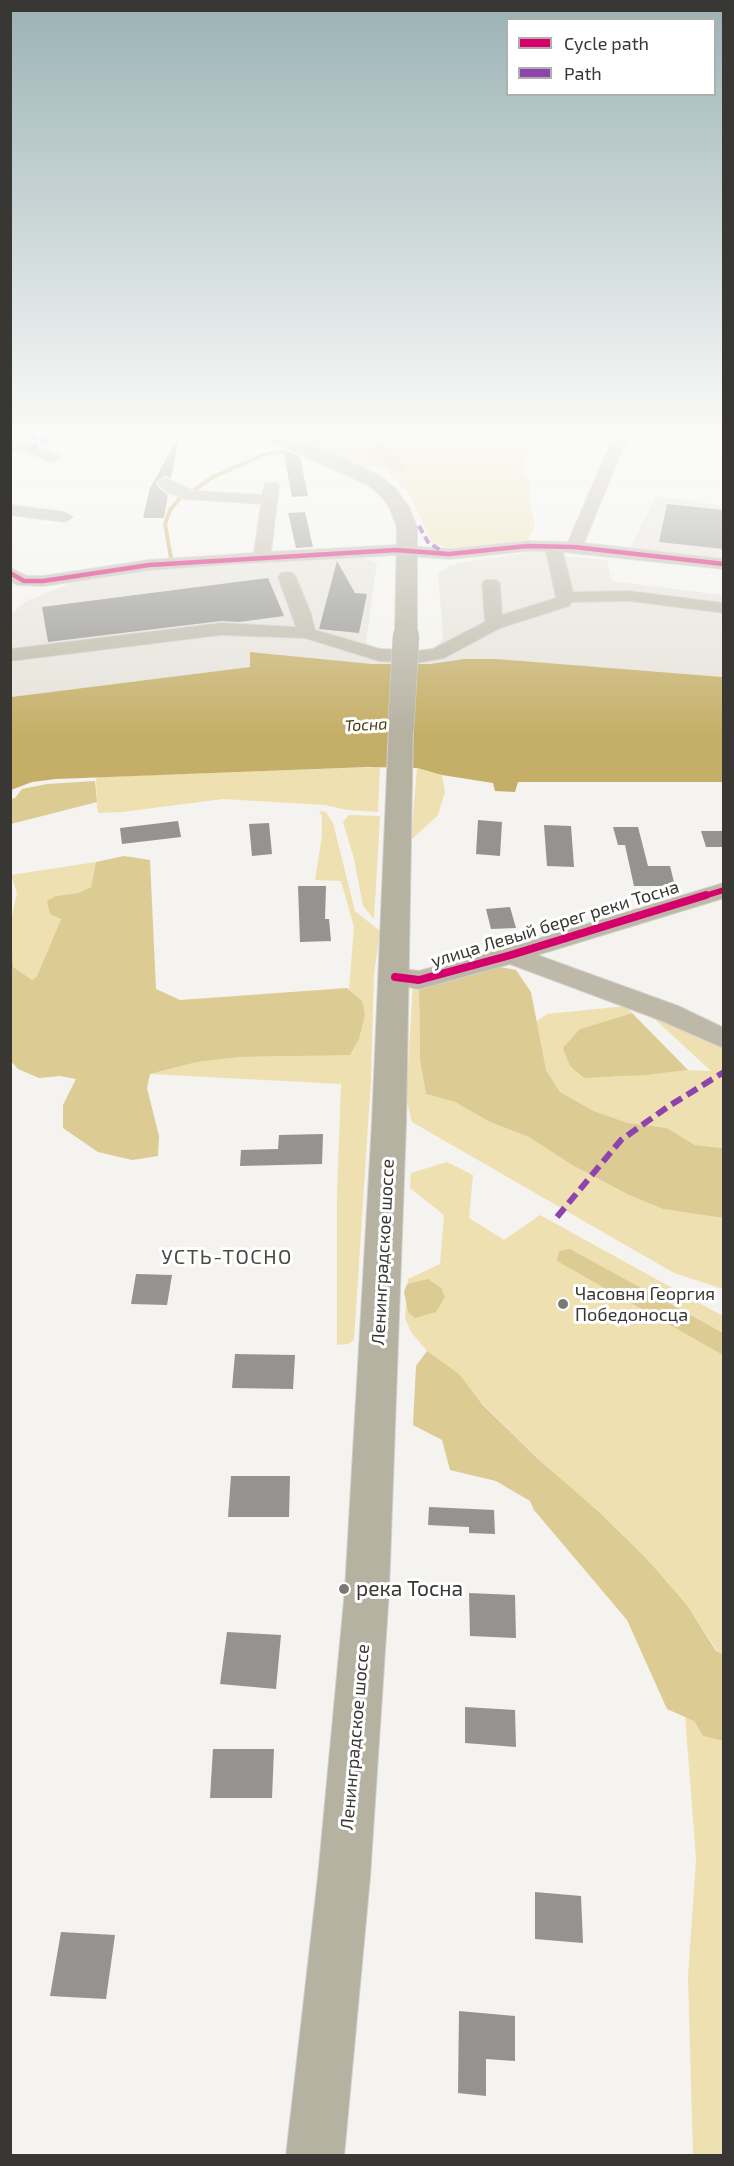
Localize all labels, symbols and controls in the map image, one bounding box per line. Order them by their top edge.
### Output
legend [506,18,716,96]
text: Cycle path [564,32,649,54]
text: Path [564,62,602,84]
water label: Тосна [344,714,388,736]
street label: улица Левый берег реки Тосна [428,876,682,972]
street label: Ленинградское шоссе [367,1158,399,1346]
district label: УСТЬ-ТОСНО [161,1245,293,1269]
place label: Часовня Георгия Победоносца [575,1283,715,1326]
marker: Часовня Георгия Победоносца [556,1297,570,1311]
place label: река Тосна [356,1576,463,1602]
marker: река Тосна [337,1582,351,1596]
street label: Ленинградское шоссе [336,1643,374,1831]

